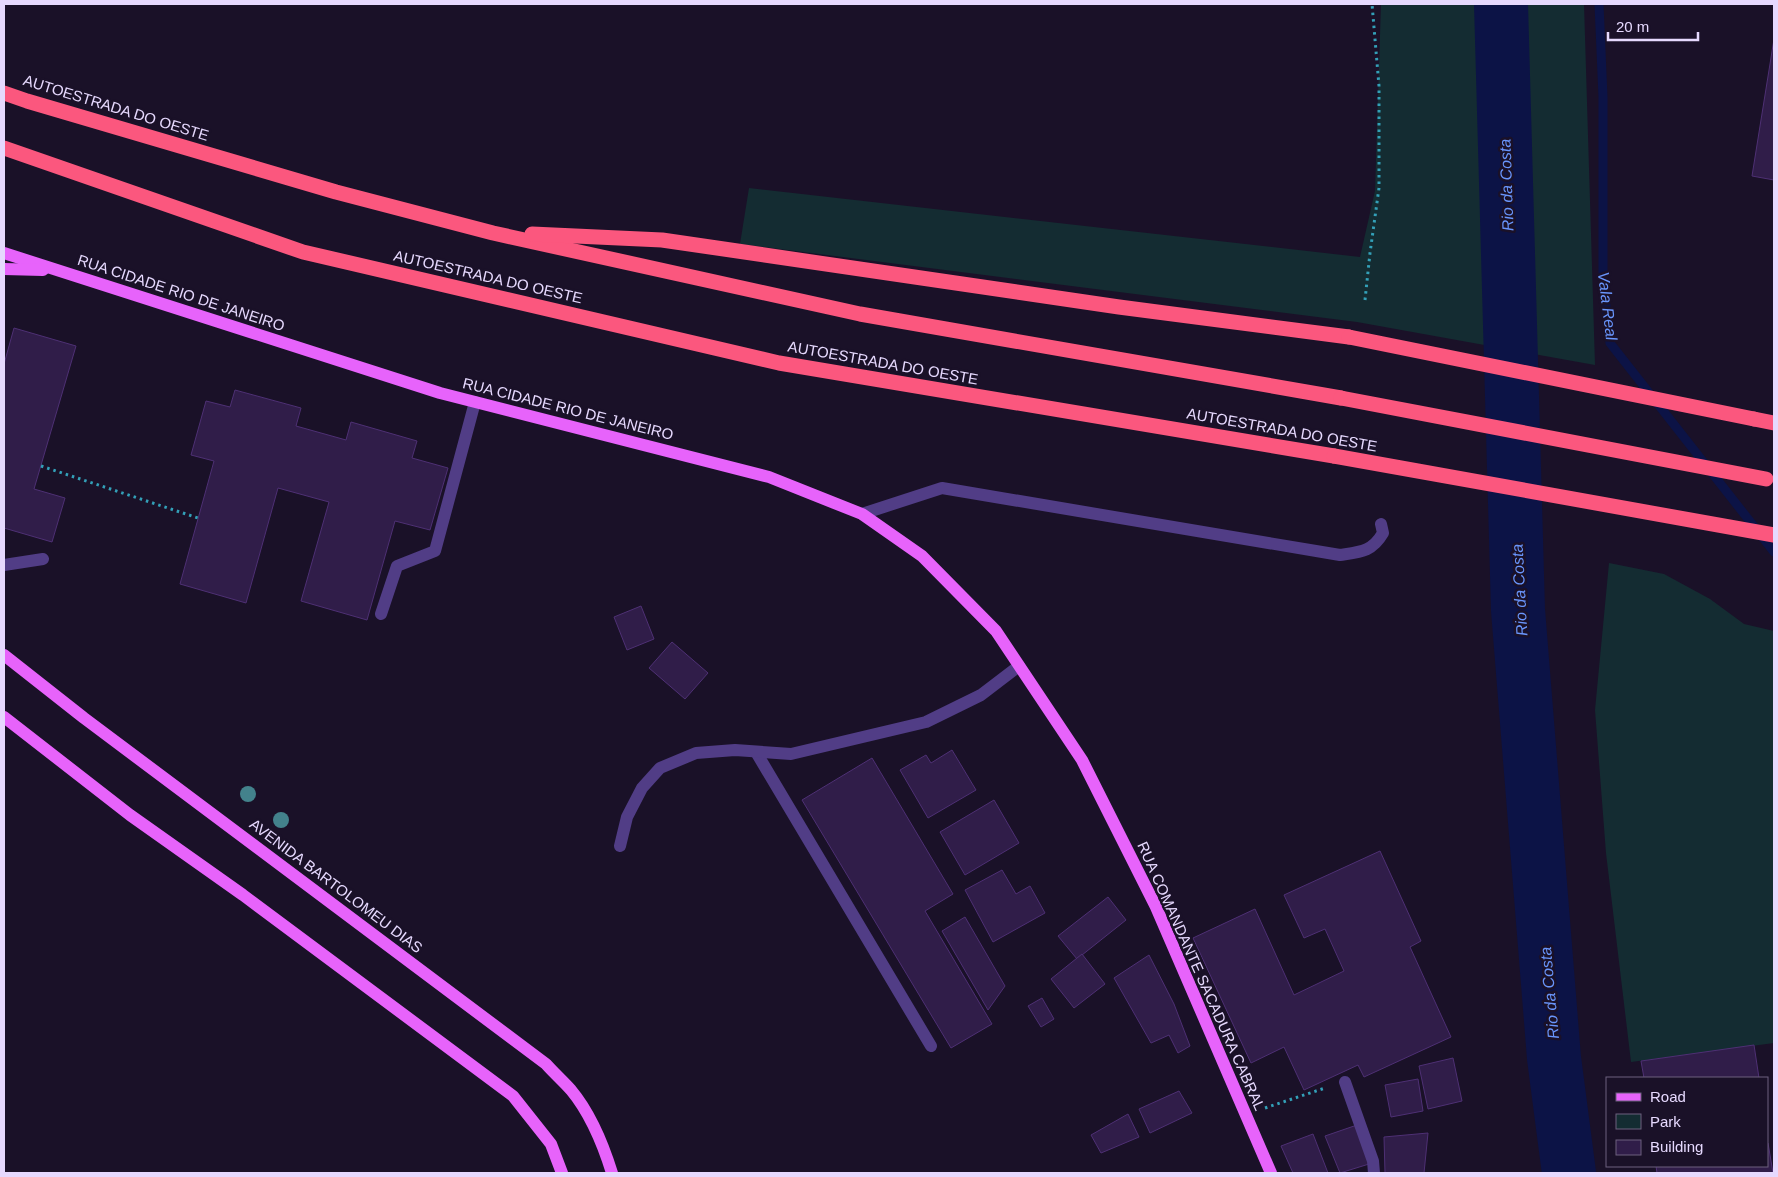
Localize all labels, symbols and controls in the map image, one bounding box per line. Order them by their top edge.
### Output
scale bar [1608,10,1698,42]
text: 20 m [1616,18,1649,35]
street label: AUTOESTRADA DO OESTE [21,71,211,144]
water label: Rio da Costa [1496,138,1517,232]
street label: AUTOESTRADA DO OESTE [392,247,584,307]
street label: RUA CIDADE RIO DE JANEIRO [75,251,287,334]
water label: Vala Real [1595,271,1620,342]
street label: AUTOESTRADA DO OESTE [787,337,980,388]
street label: RUA CIDADE RIO DE JANEIRO [461,374,675,443]
street label: AUTOESTRADA DO OESTE [1186,404,1379,455]
water label: Rio da Costa [1509,543,1530,637]
street label: AVENIDA BARTOLOMEU DIAS [247,815,426,956]
street label: RUA COMANDANTE SACADURA CABRAL [1134,839,1269,1113]
water label: Rio da Costa [1537,946,1562,1040]
legend [1606,1077,1768,1167]
text: Road [1650,1088,1686,1105]
text: Park [1650,1113,1681,1130]
text: Building [1650,1138,1703,1155]

